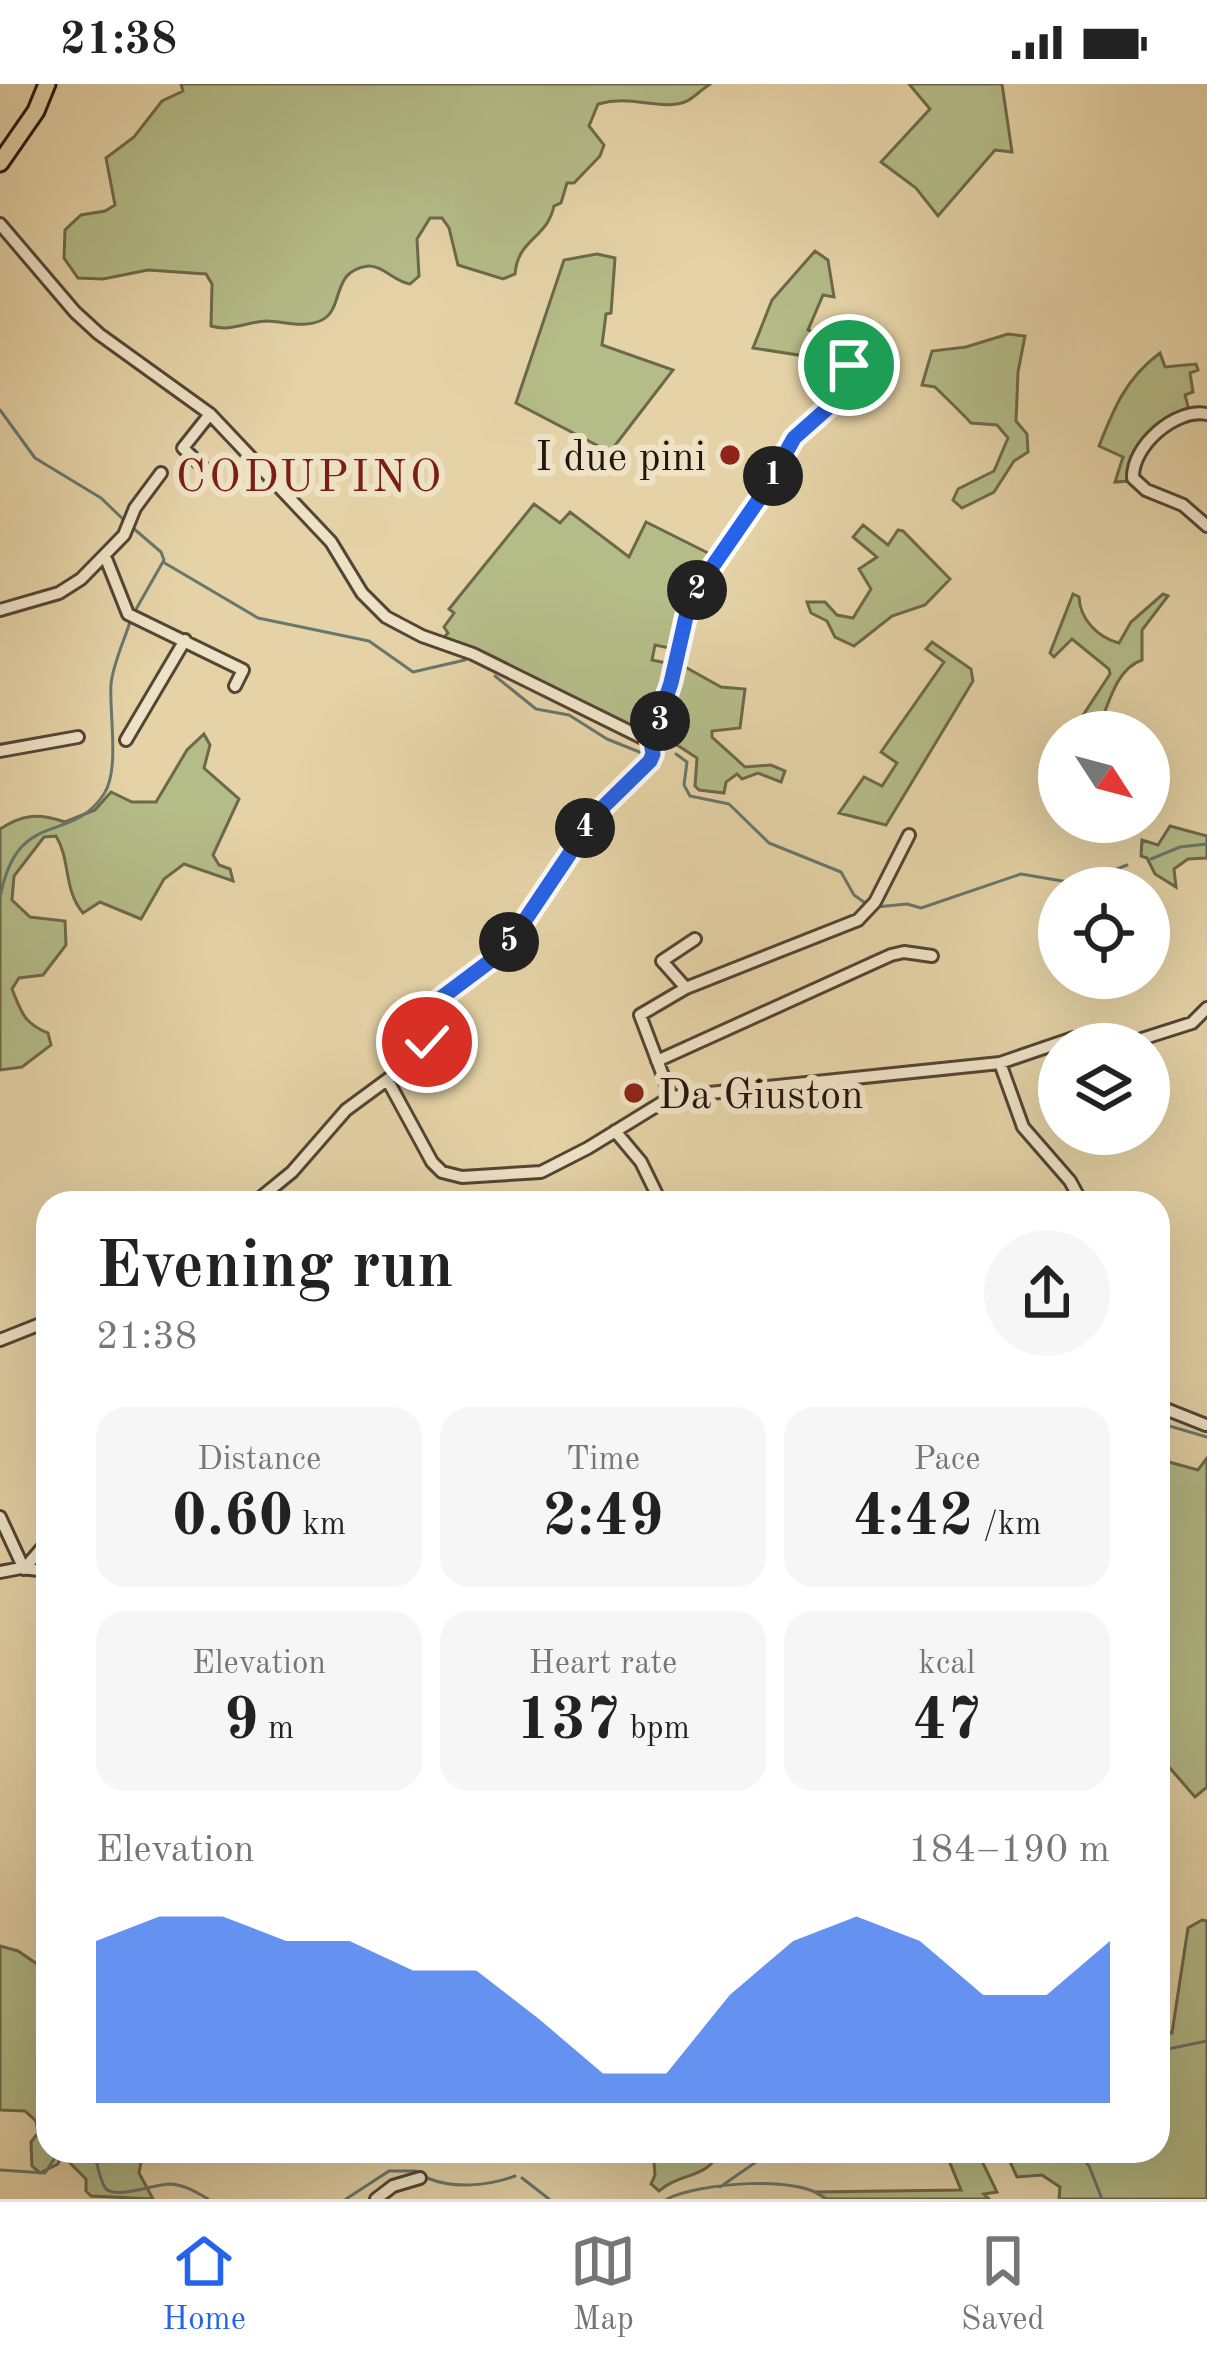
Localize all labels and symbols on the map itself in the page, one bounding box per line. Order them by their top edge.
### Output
pin [798,314,900,416]
place label: I due pini [535,438,706,480]
marker: I due pini [717,442,743,468]
pin: 1 [743,446,803,506]
district label: CODUPINO [176,457,444,502]
pin: 2 [667,560,727,620]
pin: 3 [630,691,690,751]
north arrow [1038,711,1170,843]
pin: 4 [555,798,615,858]
pin: 5 [479,912,539,972]
pin [376,991,478,1093]
place label: Da Giuston [658,1076,864,1118]
marker: Da Giuston [621,1080,647,1106]

